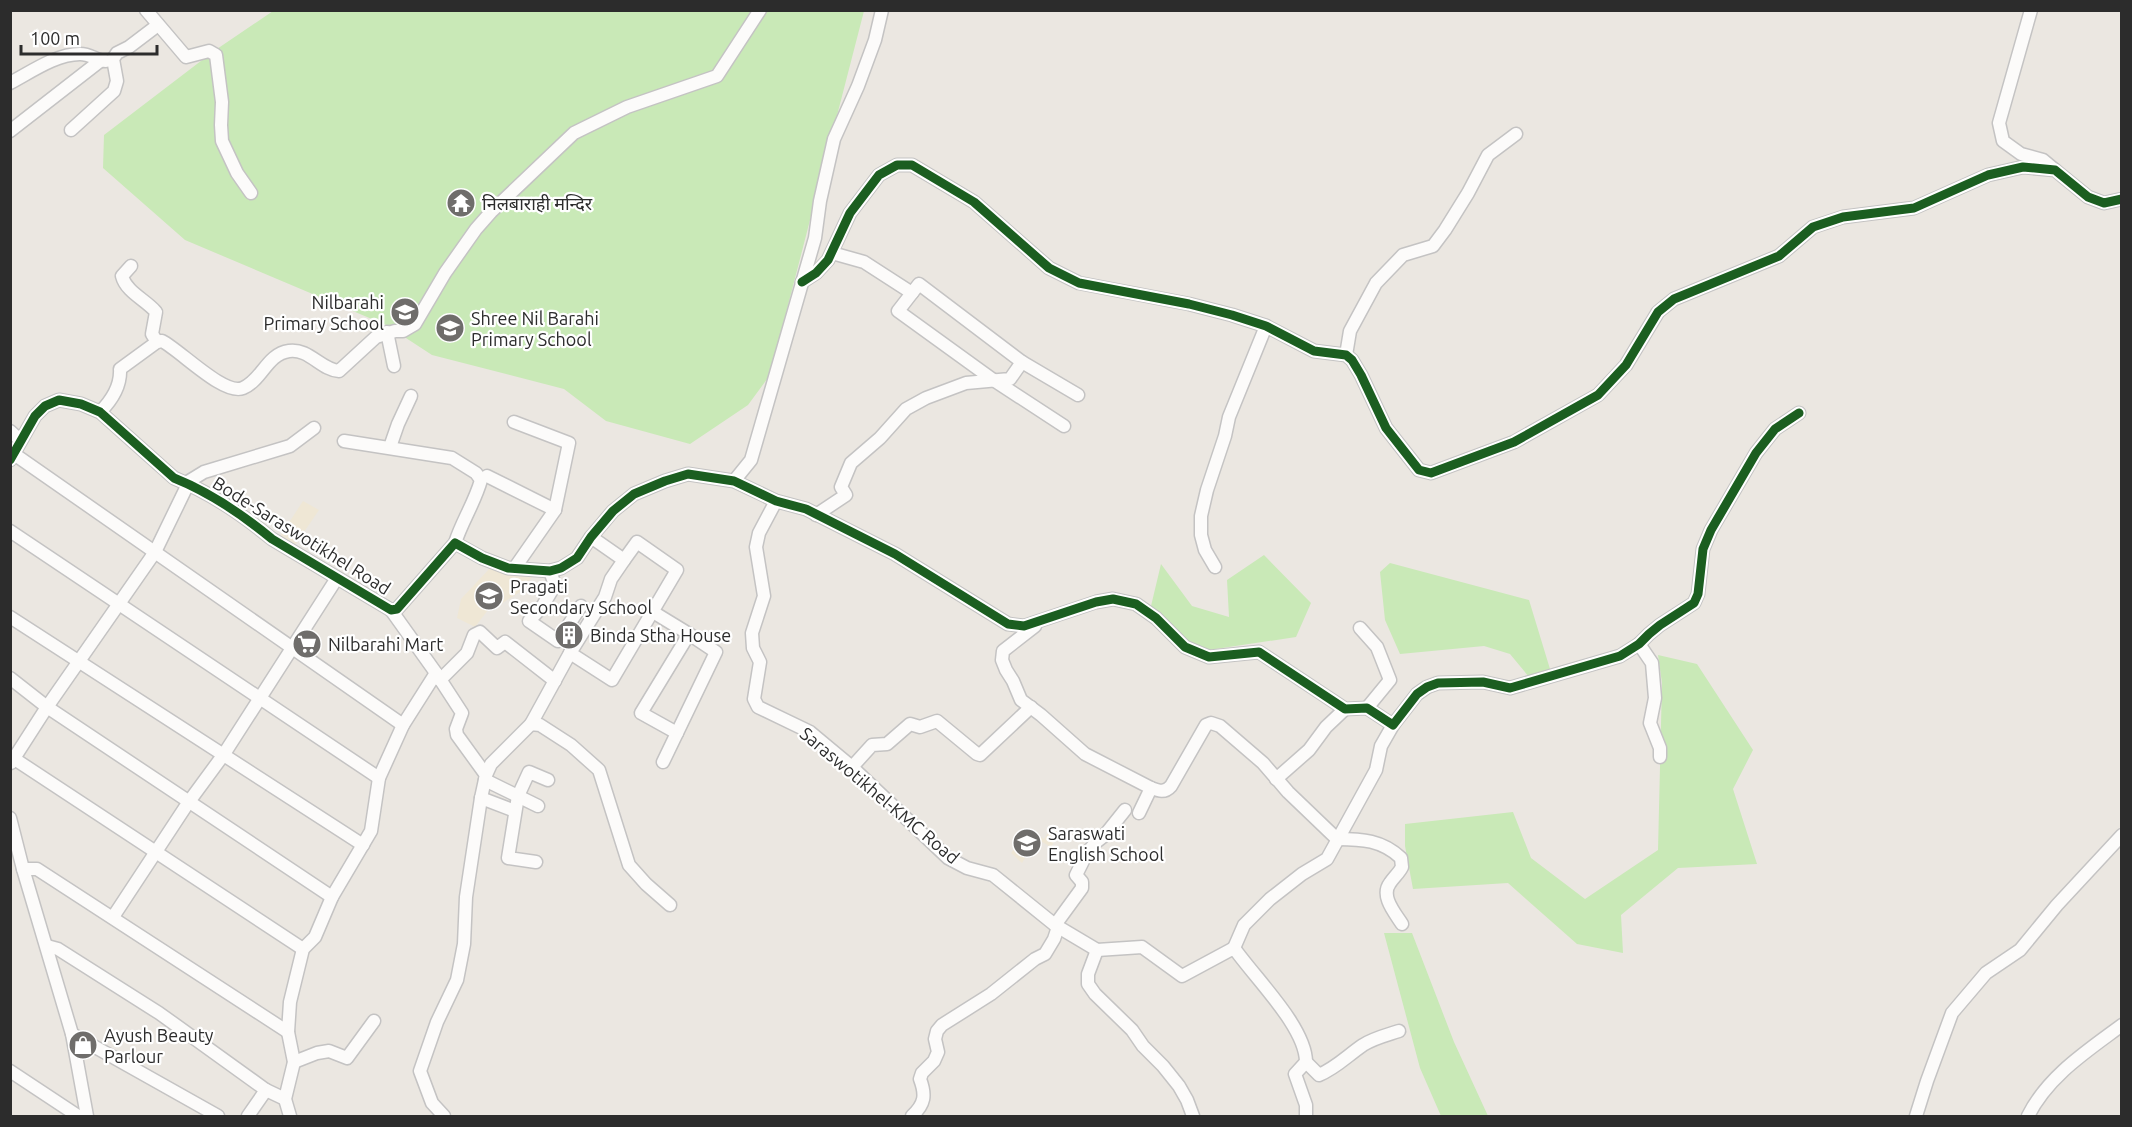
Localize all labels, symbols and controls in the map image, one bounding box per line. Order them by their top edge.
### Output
scale bar [21,18,158,56]
text: 100 m [30,28,80,48]
temple icon: निलबाराही मन्दिर [445,187,477,219]
place label: निलबाराही मन्दिर [482,193,593,213]
place label: Nilbarahi Primary School [263,292,384,333]
school or university icon: Nilbarahi Primary School [389,296,421,328]
place label: Shree Nil Barahi Primary School [471,308,599,349]
school or university icon: Shree Nil Barahi Primary School [434,312,466,344]
street label: Bode-Saraswotikhel Road [209,472,395,598]
place label: Pragati Secondary School [510,576,652,617]
school or university icon: Pragati Secondary School [473,580,505,612]
building icon: Binda Stha House [553,619,585,651]
place label: Binda Stha House [590,625,731,645]
supermarket icon: Nilbarahi Mart [291,628,323,660]
place label: Nilbarahi Mart [328,634,443,654]
street label: Saraswotikhel-KMC Road [797,723,963,867]
place label: Saraswati English School [1048,823,1164,864]
school or university icon: Saraswati English School [1011,827,1043,859]
place label: Ayush Beauty Parlour [104,1025,214,1066]
shop icon: Ayush Beauty Parlour [67,1029,99,1061]

